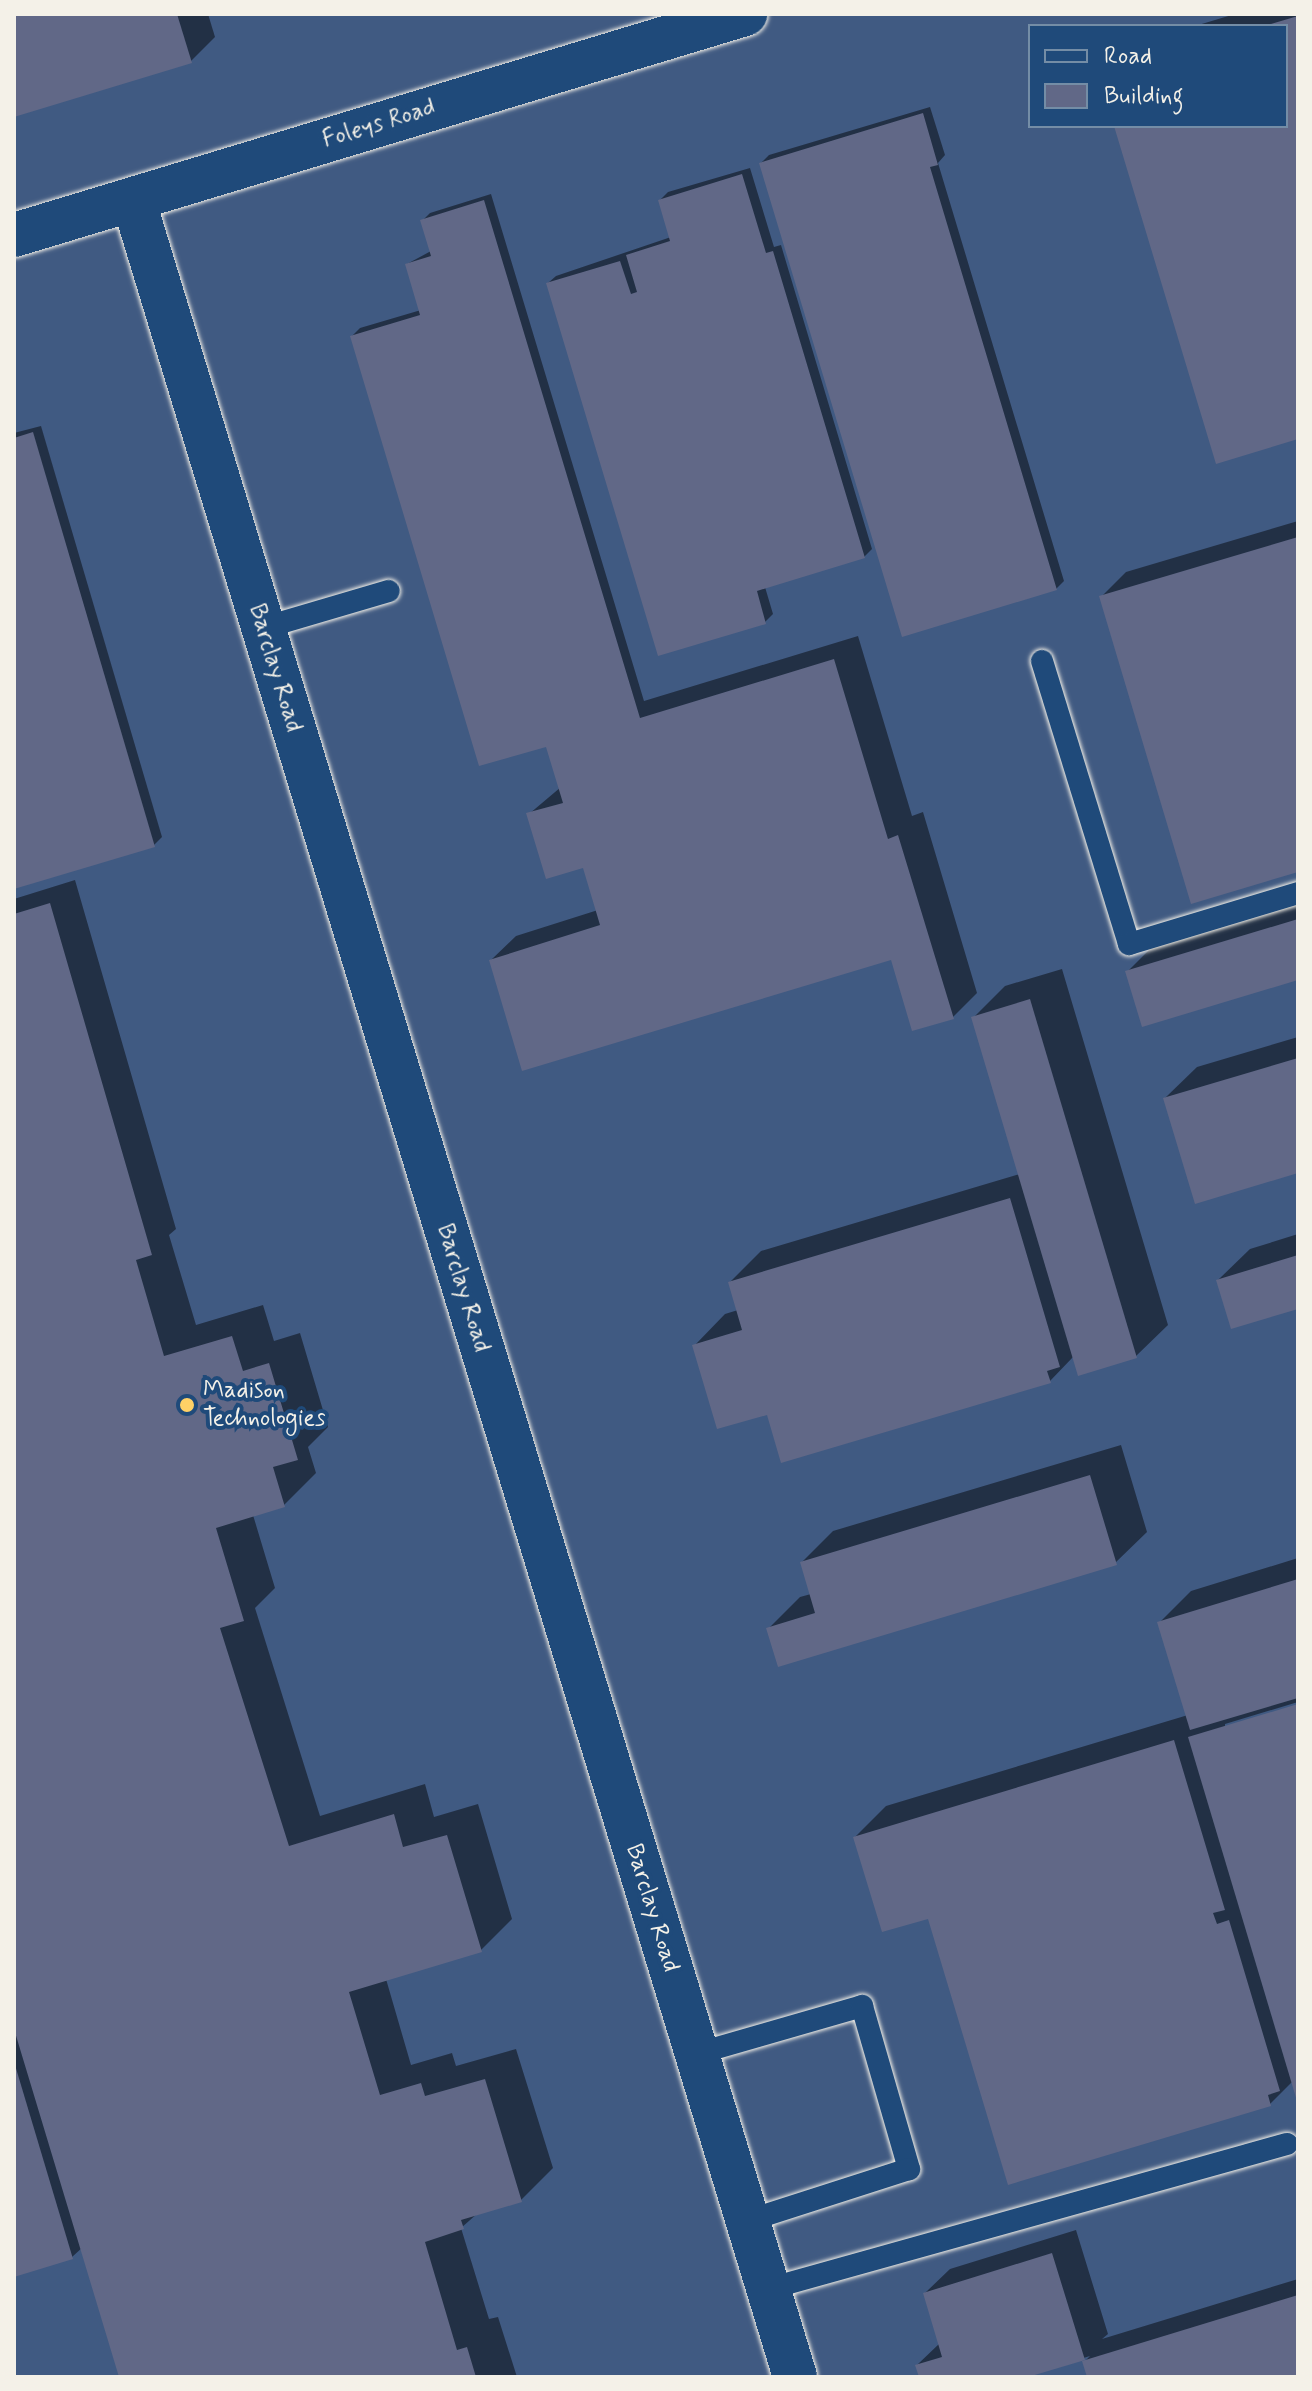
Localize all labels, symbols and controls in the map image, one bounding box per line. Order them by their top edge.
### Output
legend [1028,24,1288,128]
text: Road [1104,41,1152,72]
text: Building [1104,81,1184,112]
street label: Foleys Road [319,93,439,155]
street label: Barclay Road [242,601,308,735]
street label: Barclay Road [430,1221,496,1355]
place label: Madison Technologies [203,1377,326,1433]
marker: Madison Technologies [178,1396,196,1414]
street label: Barclay Road [619,1841,685,1975]

